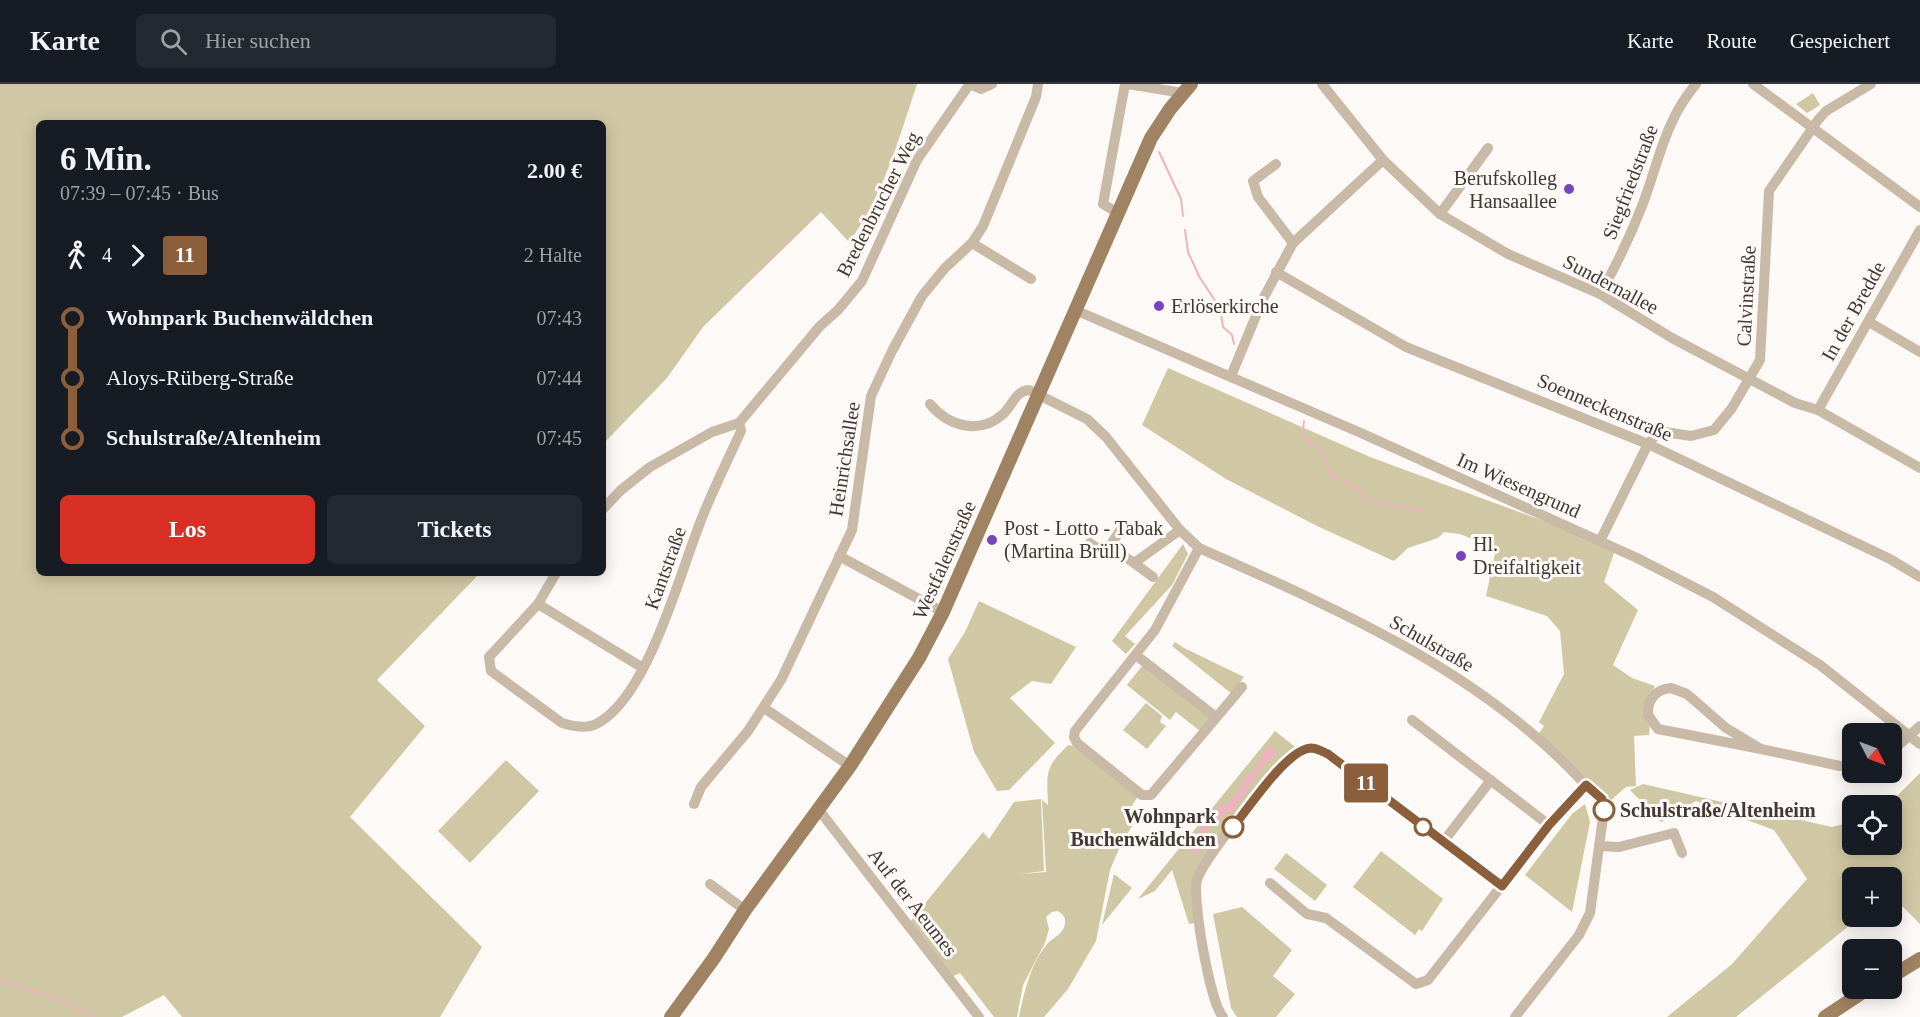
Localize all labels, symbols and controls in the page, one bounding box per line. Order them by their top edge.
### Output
search box [136,14,556,68]
text: Karte [30,25,100,56]
icon: search [157,25,190,58]
text: Hier suchen [205,28,311,53]
text: Karte [1627,29,1674,53]
text: Route [1707,29,1757,53]
text: Gespeichert [1790,29,1890,53]
street label: Siegfriedstraße [1598,121,1663,243]
street label: Bredenbrucher Weg [832,128,925,281]
text: 6 Min. [60,141,152,177]
text: 2.00 € [527,158,582,183]
place label: Berufskolleg Hansaallee [1454,167,1557,212]
text: 07:39 – 07:45 · Bus [60,182,219,204]
marker: Berufskolleg Hansaallee [1562,182,1576,196]
icon: walk [60,239,93,272]
icon: forward [121,239,154,272]
text: 11 [175,243,195,267]
text: 4 [102,244,112,266]
text: 2 Halte [524,244,582,266]
street label: Calvinstraße [1732,245,1760,347]
street label: Sundernallee [1560,250,1662,318]
street label: In der Bredde [1817,257,1889,364]
place label: Erlöserkirche [1171,295,1279,317]
marker: Erlöserkirche [1152,299,1166,313]
text: Wohnpark Buchenwäldchen [106,305,373,330]
text: 07:43 [536,307,582,329]
text: Aloys-Rüberg-Straße [106,365,294,390]
text: 07:44 [536,367,582,389]
street label: Soenneckenstraße [1534,369,1676,445]
street label: Heinrichsallee [824,400,864,518]
text: Schulstraße/Altenheim [106,425,321,450]
text: 07:45 [536,427,582,449]
street label: Im Wiesengrund [1454,448,1584,523]
button: Los [60,495,315,564]
button: Tickets [327,495,582,564]
street label: Westfalenstraße [908,497,980,623]
place label: Post - Lotto - Tabak (Martina Brüll) [1004,517,1163,563]
street label: Kantstraße [640,523,690,612]
marker: Post - Lotto - Tabak (Martina Brüll) [985,533,999,547]
place label: Hl. Dreifaltigkeit [1473,533,1581,579]
marker: Hl. Dreifaltigkeit [1454,549,1468,563]
street label: Schulstraße [1386,610,1478,676]
north arrow [1842,723,1902,783]
map controls [1842,723,1902,999]
line badge: 11 [1339,764,1393,802]
text: 11 [1356,771,1376,795]
button: locate [1842,795,1902,855]
marker: Schulstraße/Altenheim [1593,799,1615,821]
place label: Schulstraße/Altenheim [1620,799,1816,821]
place label: Wohnpark Buchenwäldchen [1070,805,1217,850]
marker: Wohnpark Buchenwäldchen [1222,816,1244,838]
unlabelled marker [1414,818,1432,836]
street label: Auf der Aeumes [864,844,962,961]
button: + [1842,867,1902,927]
button: − [1842,939,1902,999]

